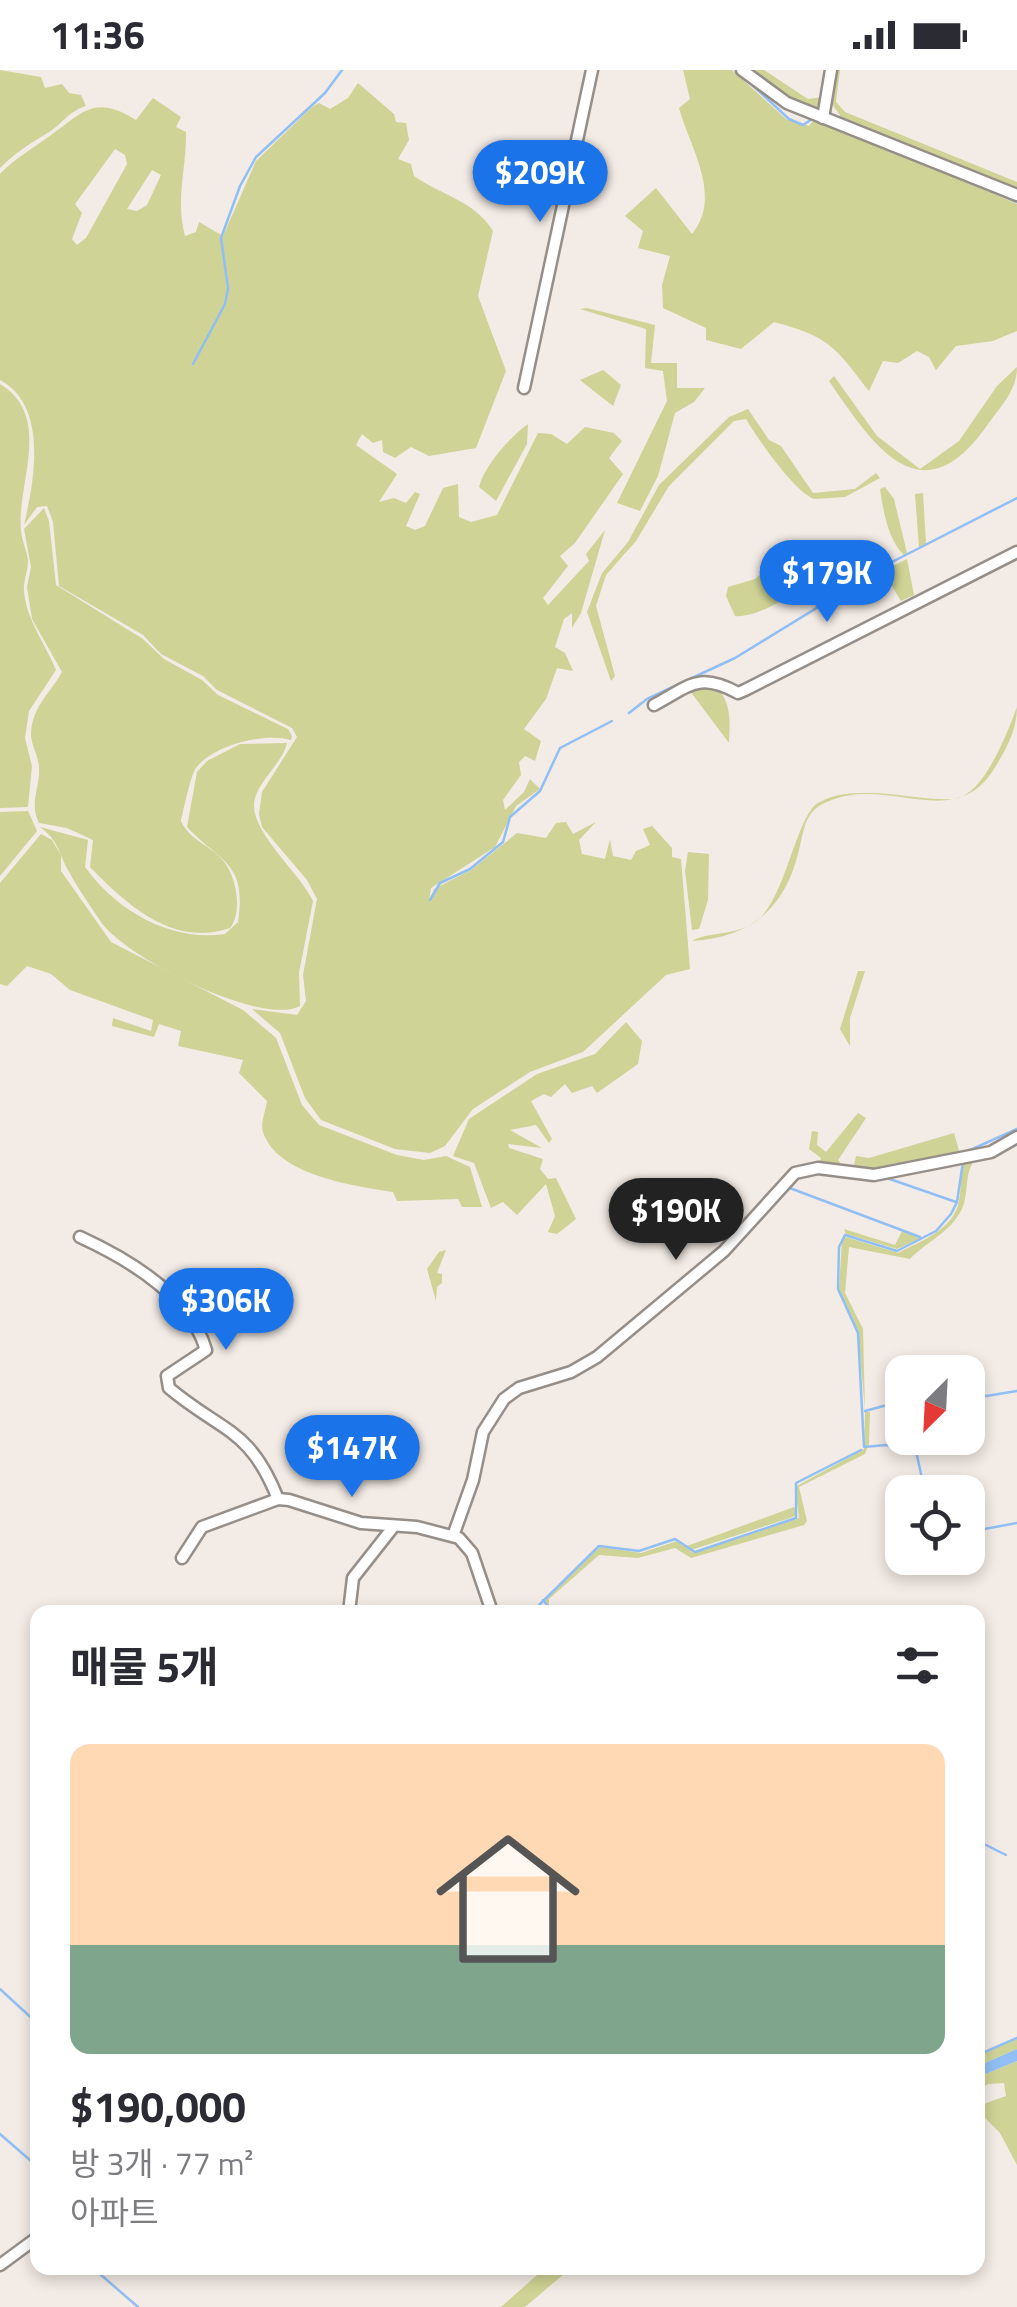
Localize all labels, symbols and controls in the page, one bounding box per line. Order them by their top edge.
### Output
text: 11:36 [50,6,145,64]
pin: $209K [470,140,610,225]
text: $209K [495,148,585,196]
pin: $179K [757,540,897,625]
text: $179K [782,548,872,596]
pin: $190K [606,1178,746,1263]
text: $190K [631,1186,721,1234]
pin: $306K [156,1268,296,1353]
text: $306K [181,1276,271,1324]
north arrow [885,1355,985,1455]
map controls [885,1355,985,1575]
pin: $147K [282,1415,422,1500]
text: $147K [307,1423,397,1471]
button: locate [885,1475,985,1575]
text: 매물 5개 [70,1634,219,1698]
icon: filters [890,1638,945,1693]
icon: home [418,1809,598,1989]
text: $190,000 [70,2074,246,2138]
text: 방 3개 · 77 m² [70,2139,253,2187]
text: 아파트 [70,2188,158,2236]

